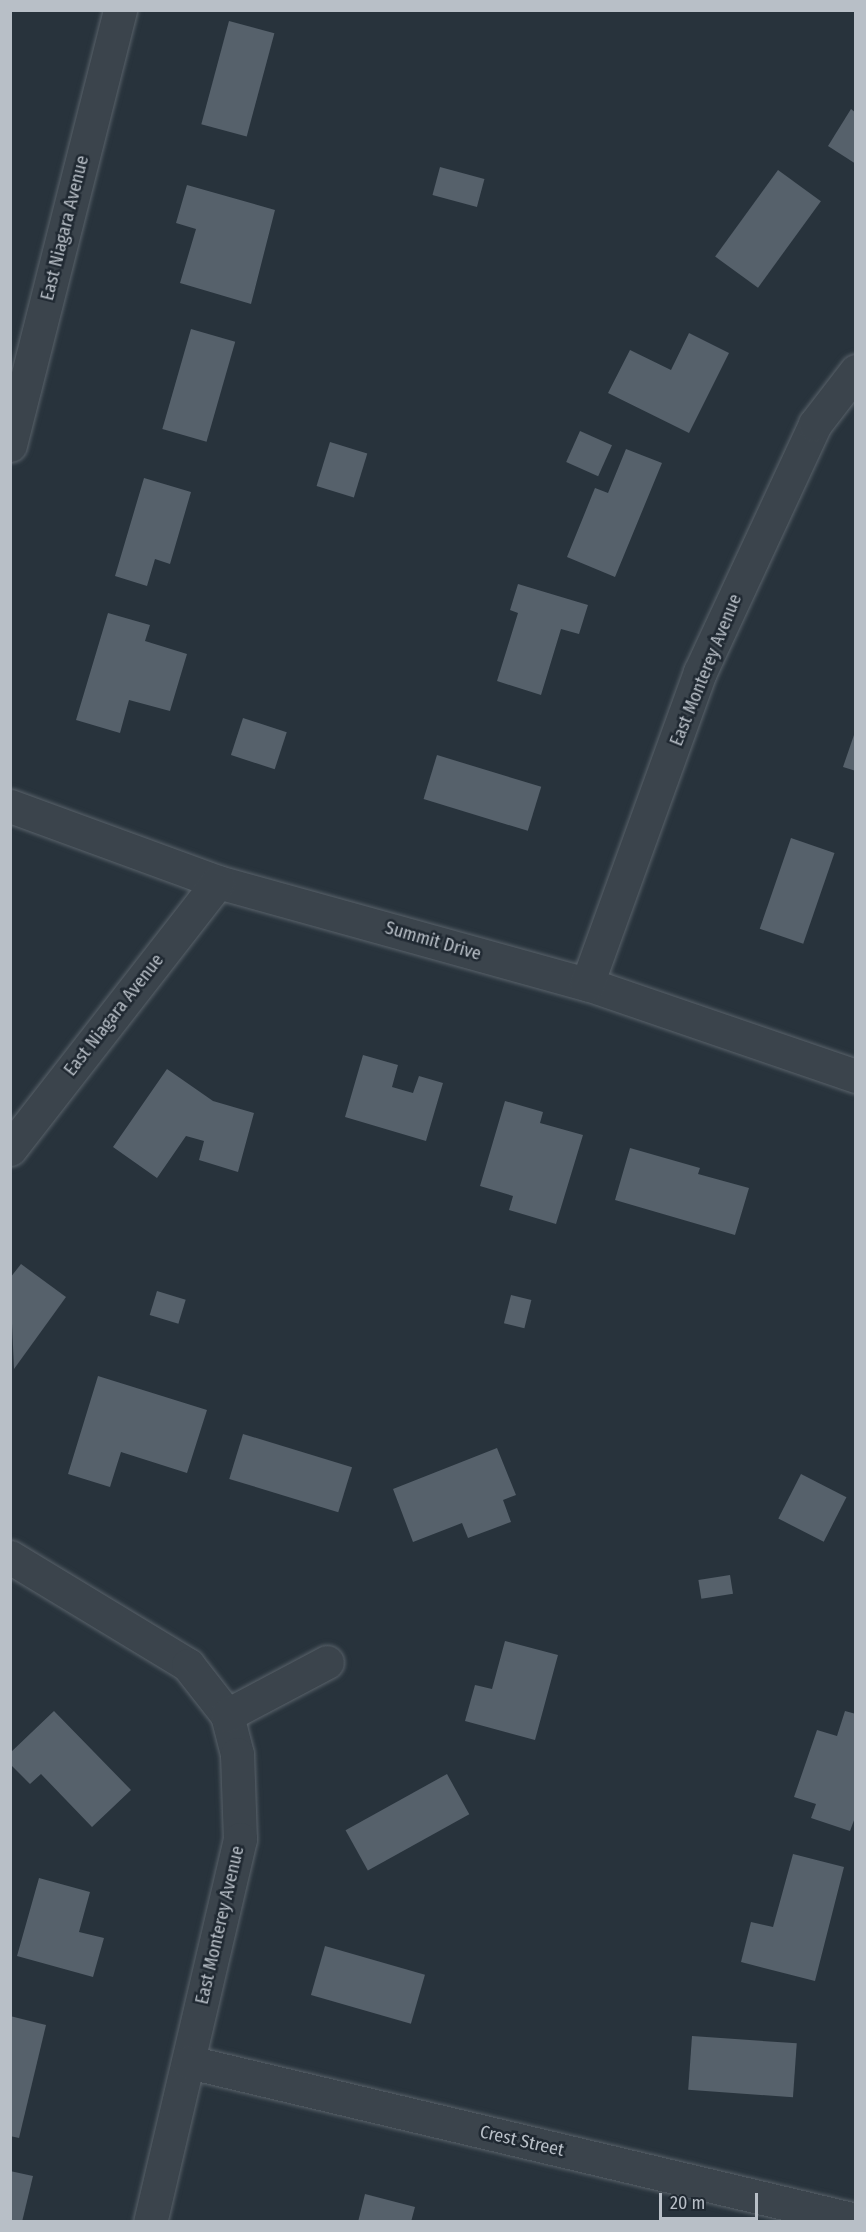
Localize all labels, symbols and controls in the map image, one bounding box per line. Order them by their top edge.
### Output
street label: East Niagara Avenue [37,153,93,303]
street label: East Monterey Avenue [666,591,746,749]
street label: Summit Drive [383,917,483,965]
street label: East Niagara Avenue [60,950,168,1080]
street label: East Monterey Avenue [191,1844,249,2006]
street label: Crest Street [478,2121,566,2161]
scale bar [662,2181,761,2219]
text: 20 m [670,2192,705,2214]

